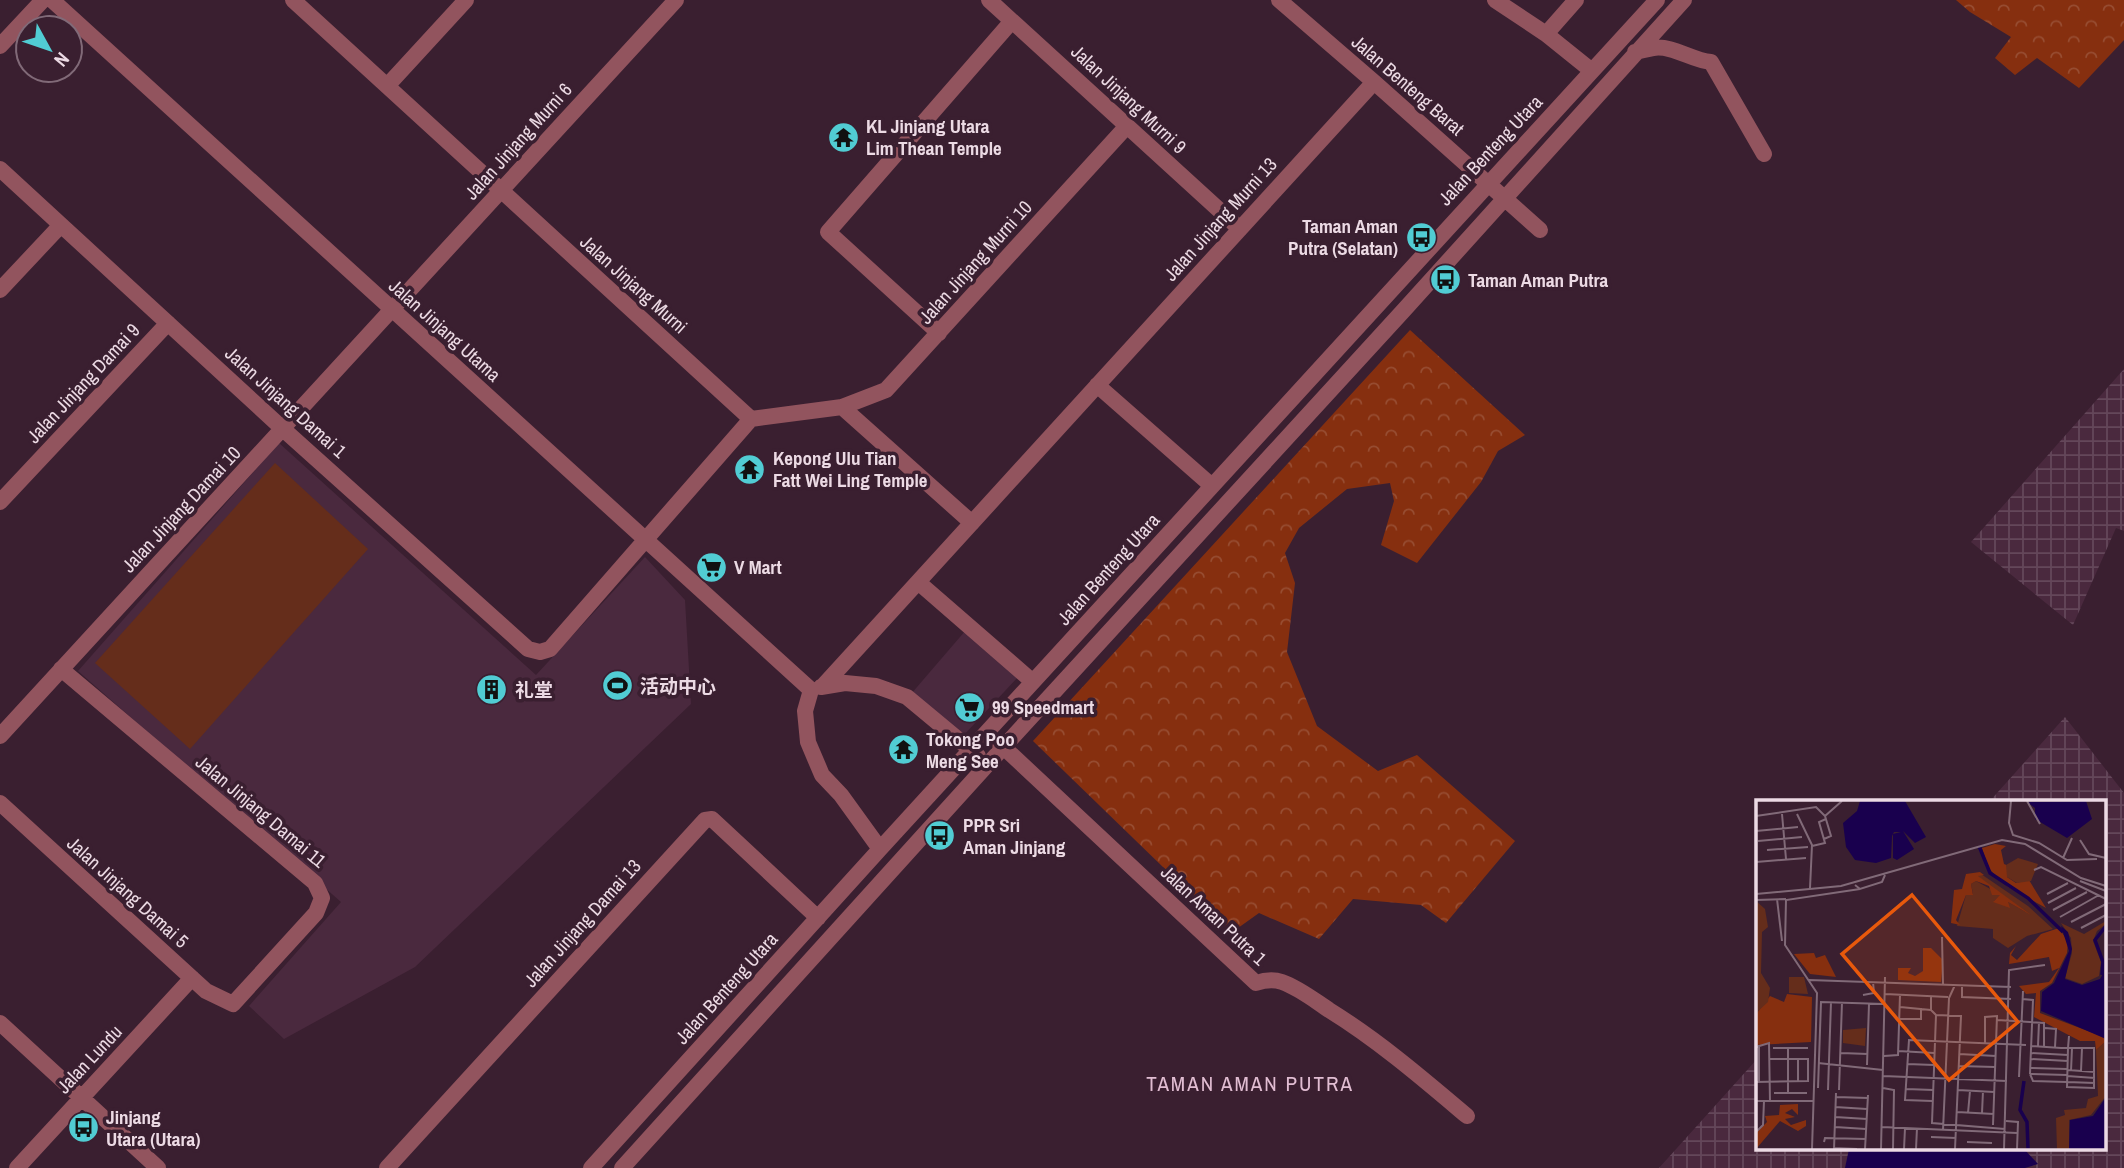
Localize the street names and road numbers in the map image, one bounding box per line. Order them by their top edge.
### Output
street label: Jalan Benteng Barat [1346,29,1470,142]
street label: Jalan Jinjang Murni 9 [1066,39,1192,159]
street label: Jalan Jinjang Murni 6 [458,77,578,205]
street label: Jalan Benteng Utara [1432,89,1548,211]
street label: Jalan Jinjang Murni 13 [1158,152,1282,286]
street label: Jalan Jinjang Murni 10 [913,195,1037,329]
street label: Jalan Jinjang Murni [575,229,693,339]
street label: Jalan Jinjang Utama [384,273,507,387]
street label: Jalan Jinjang Damai 9 [21,317,145,449]
street label: Jalan Jinjang Damai 1 [220,340,353,464]
street label: Jalan Jinjang Damai 10 [116,440,246,578]
street label: Jalan Benteng Utara [1051,507,1165,630]
street label: Jalan Jinjang Damai 11 [190,749,332,873]
street label: Jalan Jinjang Damai 5 [62,830,195,954]
street label: Jalan Jinjang Damai 13 [518,853,646,993]
street label: Jalan Aman Putra 1 [1155,859,1273,971]
street label: Jalan Benteng Utara [669,926,783,1049]
street label: Jalan Lundu [51,1019,127,1099]

